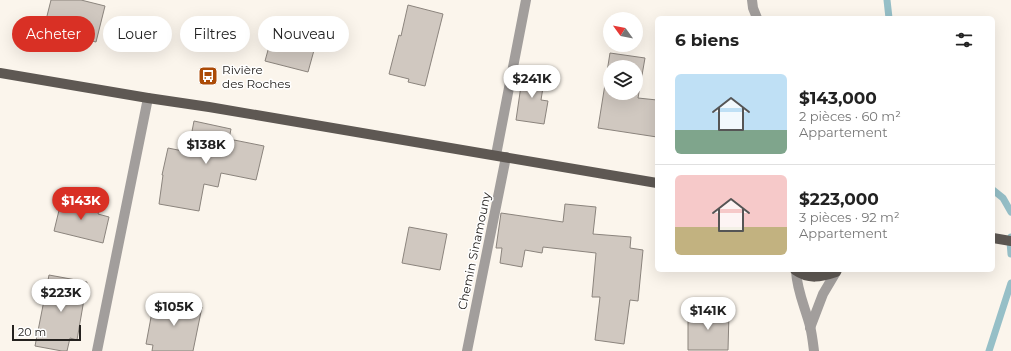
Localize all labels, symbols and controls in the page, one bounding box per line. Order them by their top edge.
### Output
north arrow [603,12,643,52]
map controls [603,12,643,100]
chip: Acheter [12,16,95,52]
chip: Louer [103,16,172,52]
chip: Filtres [180,16,250,52]
chip: Nouveau [258,16,349,52]
icon: filters [953,29,975,51]
text: 6 biens [675,30,739,50]
button: layers [603,60,643,100]
place label: Rivière des Roches [222,62,291,91]
bus stop icon: Rivière des Roches [197,65,219,87]
pin: $241K [504,65,560,99]
text: $241K [512,70,552,86]
text: $143,000 [799,88,877,108]
icon: home [707,90,755,138]
text: 2 pièces · 60 m² [799,108,901,124]
text: Appartement [799,124,888,140]
pin: $138K [178,131,234,165]
text: $138K [186,136,226,152]
pin: $143K [53,187,109,221]
text: $223,000 [799,189,879,209]
street label: Chemin Sinamouny [454,190,494,311]
icon: home [707,191,755,239]
text: $143K [61,192,101,208]
text: 3 pièces · 92 m² [799,209,899,225]
text: Appartement [799,225,888,241]
pin: $223K [33,279,89,313]
text: $223K [41,284,81,300]
pin: $105K [146,293,202,327]
pin: $141K [680,297,736,331]
text: $105K [154,298,194,314]
text: $141K [690,302,726,318]
scale bar [12,323,81,342]
text: 20 m [18,325,46,339]

